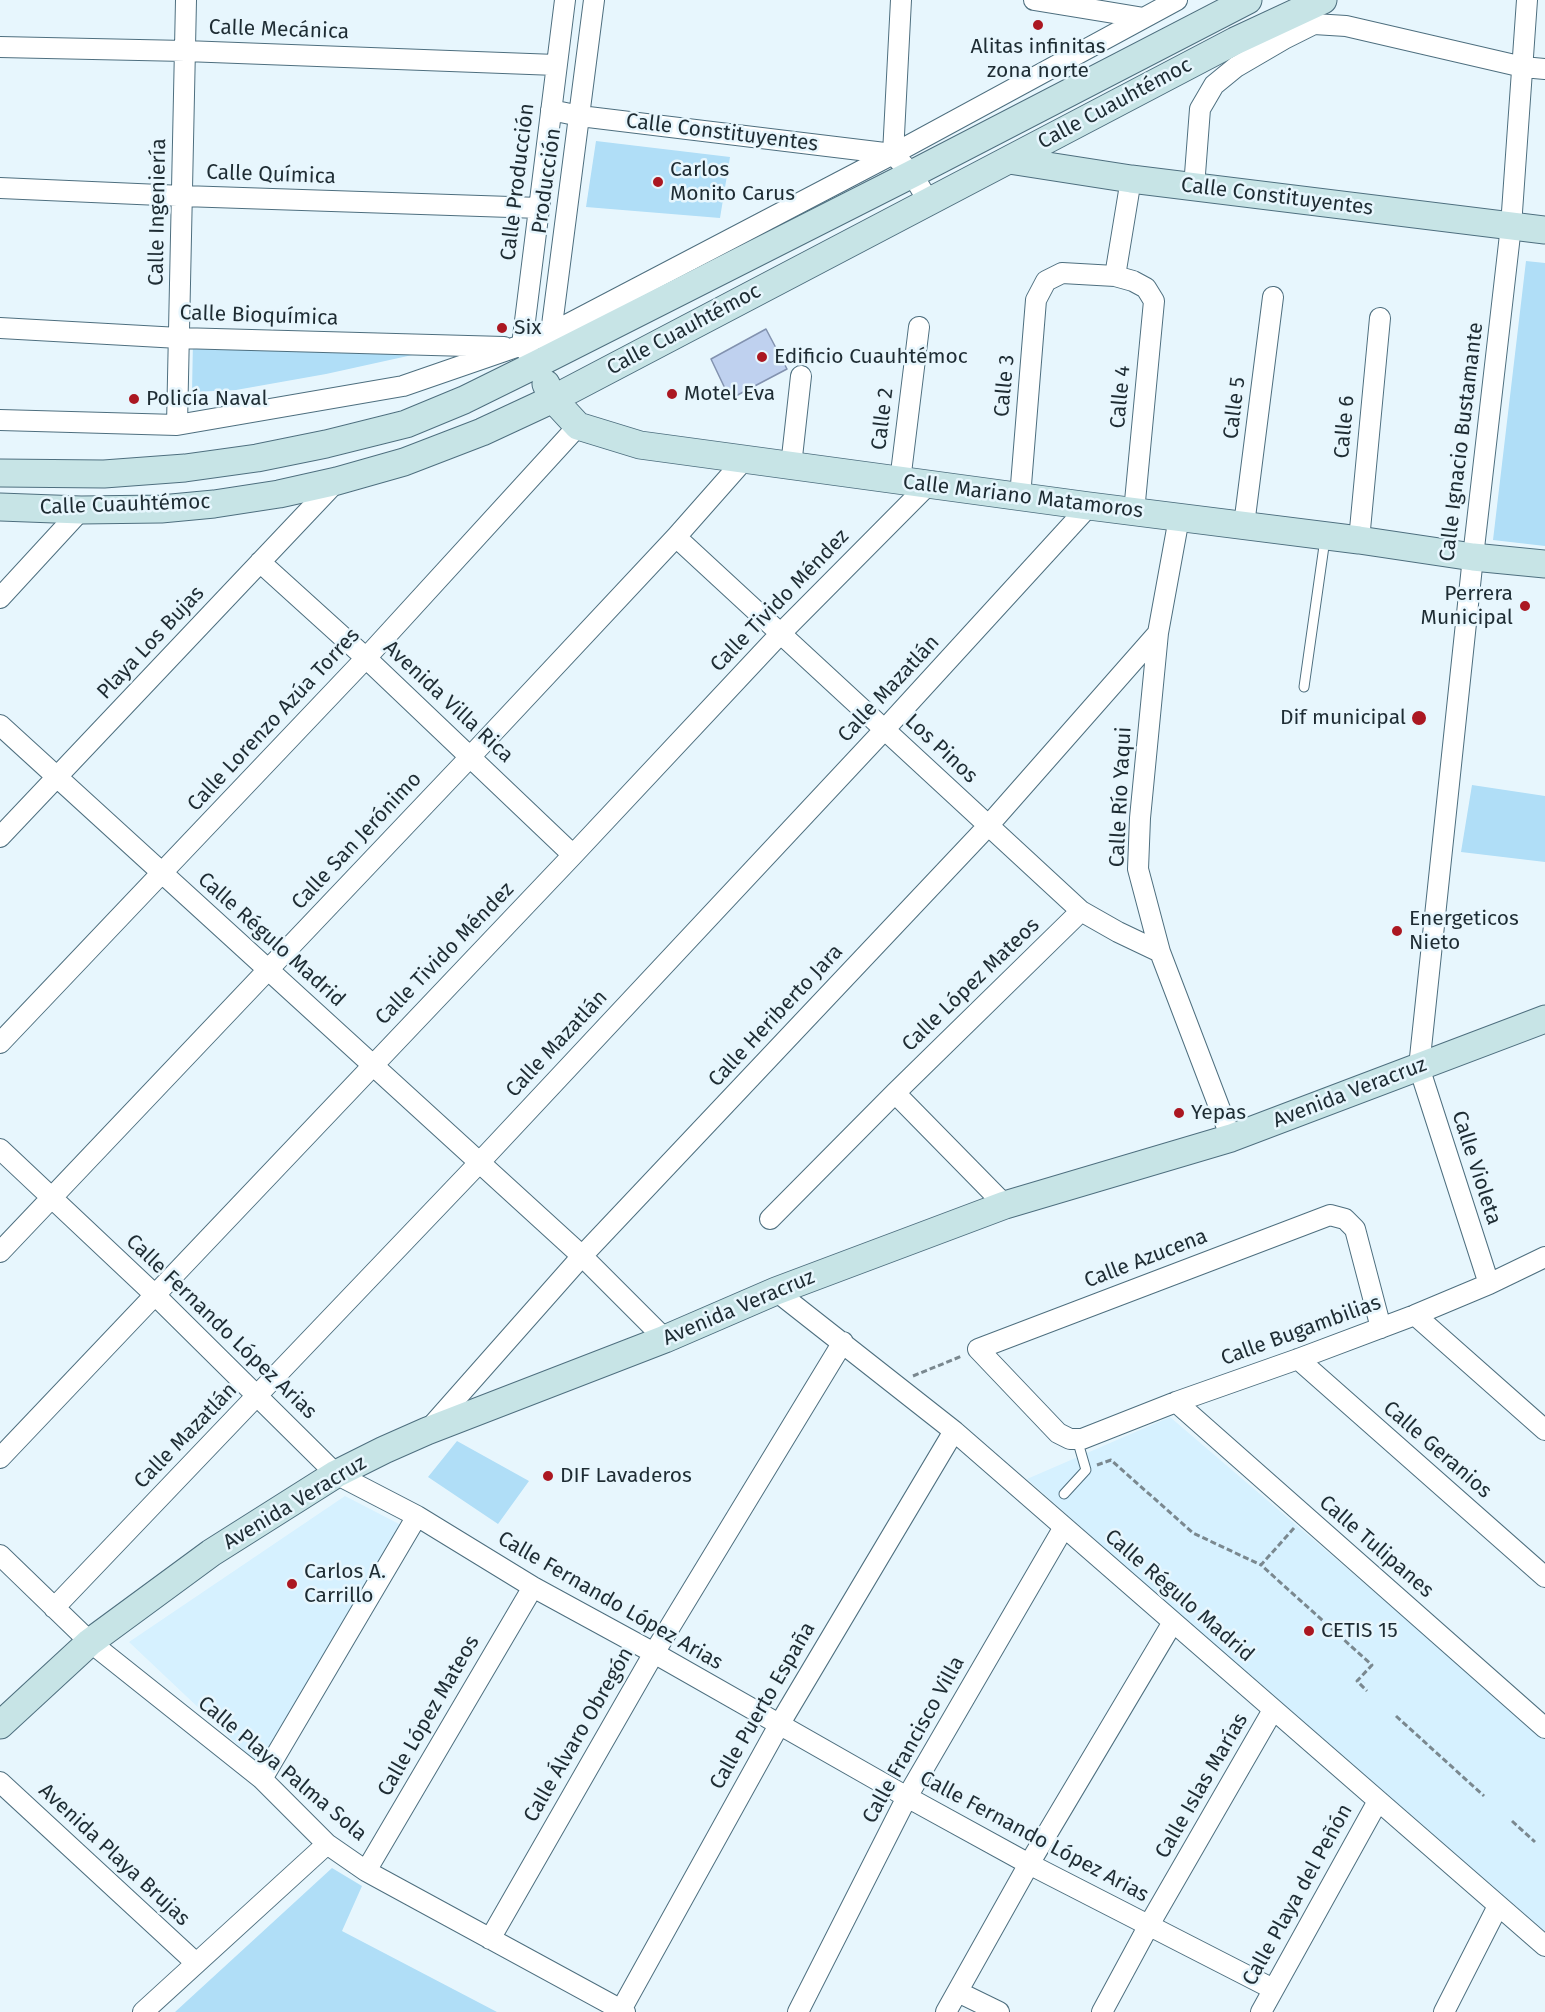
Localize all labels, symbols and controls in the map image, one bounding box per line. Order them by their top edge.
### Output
street label: Calle Mecánica [208,15,350,45]
marker: Alitas infinitas zona norte [1031,18,1045,32]
place label: Alitas infinitas zona norte [970,34,1106,84]
street label: Calle Cuauhtémoc [1034,53,1196,155]
street label: Calle Producción [496,102,540,262]
street label: Calle Constituyentes [624,109,820,157]
street label: Producción [527,127,567,235]
street label: Calle Ingeniería [144,138,172,286]
place label: Carlos Monito Carus [670,157,795,207]
street label: Calle Química [206,160,336,190]
street label: Calle Constituyentes [1179,173,1375,221]
marker: Carlos Monito Carus [651,175,665,189]
street label: Calle Cuauhtémoc [603,279,765,381]
street label: Calle Bioquímica [179,301,339,331]
place label: Six [514,315,542,341]
marker: Six [495,321,509,335]
street label: Calle Ignacio Bustamante [1435,321,1489,563]
place label: Edificio Cuauhtémoc [774,344,968,370]
marker: Edificio Cuauhtémoc [755,350,769,364]
street label: Calle 3 [990,354,1020,418]
street label: Calle 4 [1106,364,1136,430]
street label: Calle 5 [1219,375,1251,441]
place label: Motel Eva [684,381,775,407]
place label: Policía Naval [146,386,268,412]
marker: Motel Eva [665,387,679,401]
street label: Calle 2 [867,387,899,451]
marker: Policía Naval [127,392,141,406]
street label: Calle 6 [1330,394,1360,460]
street label: Calle Mariano Matamoros [901,470,1145,524]
street label: Calle Cuauhtémoc [39,489,211,521]
street label: Calle Tivido Méndez [705,524,855,678]
street label: Playa Los Bujas [92,581,210,705]
place label: Perrera Municipal [1421,581,1513,631]
marker: Perrera Municipal [1518,599,1532,613]
street label: Calle Lorenzo Azúa Torres [183,623,365,817]
street label: Calle Mazatlán [833,630,945,748]
street label: Avenida Villa Rica [378,635,518,769]
place label: Dif municipal [1280,705,1406,731]
street label: Los Pinos [899,709,983,789]
marker: Dif municipal [1410,709,1428,727]
street label: Calle Río Yaqui [1105,726,1137,868]
street label: Calle San Jerónimo [287,767,427,915]
street label: Calle Régulo Madrid [192,867,350,1013]
street label: Calle Tivido Méndez [370,877,520,1031]
place label: Energeticos Nieto [1409,906,1519,956]
street label: Calle López Mateos [897,913,1045,1057]
marker: Energeticos Nieto [1390,924,1404,938]
street label: Calle Heriberto Jara [704,940,848,1092]
street label: Calle Mazatlán [501,985,613,1103]
street label: Avenida Veracruz [1270,1052,1430,1134]
place label: Yepas [1191,1100,1246,1126]
marker: Yepas [1172,1106,1186,1120]
street label: Calle Violeta [1446,1108,1506,1228]
street label: Calle Azucena [1081,1224,1211,1294]
street label: Calle Fernando López Arias [120,1229,322,1425]
street label: Avenida Veracruz [659,1265,819,1351]
street label: Calle Bugambilias [1218,1290,1384,1372]
street label: Calle Mazatlán [129,1378,243,1494]
street label: Calle Geranios [1378,1396,1496,1504]
street label: Avenida Veracruz [219,1450,371,1556]
place label: DIF Lavaderos [560,1463,692,1489]
marker: DIF Lavaderos [541,1469,555,1483]
street label: Calle Tulipanes [1314,1490,1438,1604]
street label: Calle Régulo Madrid [1099,1524,1259,1668]
street label: Calle Fernando López Arias [493,1526,727,1676]
place label: Carlos A. Carrillo [304,1559,386,1609]
marker: Carlos A. Carrillo [285,1577,299,1591]
street label: Calle Puerto España [705,1618,821,1794]
place label: CETIS 15 [1321,1618,1398,1644]
marker: CETIS 15 [1302,1624,1316,1638]
street label: Calle López Mateos [373,1631,485,1801]
street label: Calle Álvaro Obregón [519,1643,639,1827]
street label: Calle Francisco Villa [858,1652,970,1828]
street label: Calle Playa Palma Sola [192,1691,372,1847]
street label: Calle Islas Marías [1150,1709,1254,1863]
street label: Calle Fernando López Arias [915,1766,1153,1908]
street label: Avenida Playa Brujas [33,1778,195,1932]
street label: Calle Playa del Peñón [1238,1800,1358,1990]

